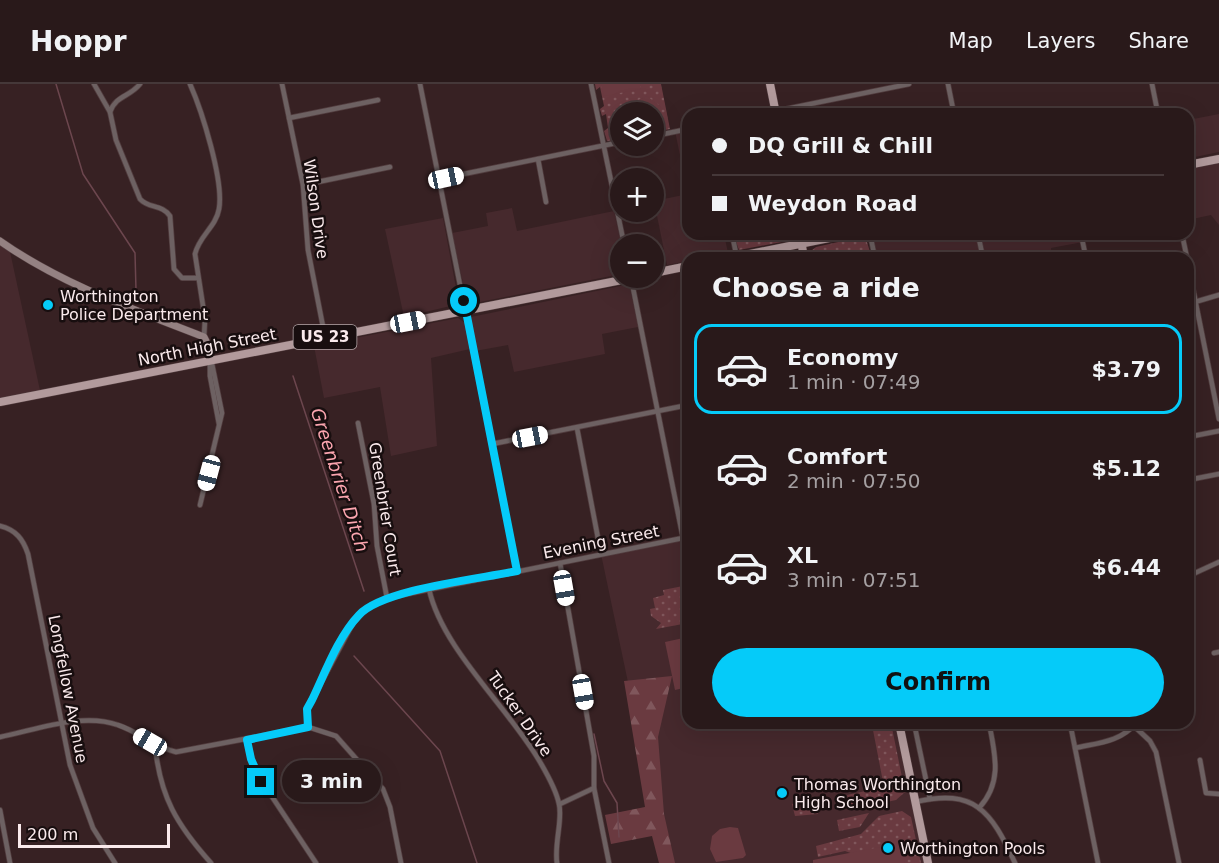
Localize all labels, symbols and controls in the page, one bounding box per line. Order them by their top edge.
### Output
text: Hoppr [30,25,127,58]
text: Map [949,29,993,53]
text: Layers [1026,29,1095,53]
text: Share [1128,29,1189,53]
map controls [610,102,664,288]
button: layers [610,102,664,156]
text: DQ Grill & Chill [748,133,933,158]
street label: Wilson Drive [300,158,332,260]
car [427,165,465,191]
button: + [610,168,664,222]
text: Weydon Road [748,191,918,216]
button: − [610,234,664,288]
text: Choose a ride [712,272,920,303]
place label: Worthington Police Department [60,287,208,324]
route start [450,287,477,314]
marker: Worthington Police Department [41,298,55,312]
car [389,310,427,334]
street label: North High Street [136,324,278,370]
road number: US 23 [294,325,356,349]
icon: car [715,342,769,396]
text: Economy [787,345,898,370]
text: $3.79 [1091,357,1161,382]
text: 1 min · 07:49 [787,370,921,394]
water label: Greenbrier Ditch [307,405,373,555]
car [511,425,549,449]
street label: Greenbrier Court [365,441,405,577]
icon: car [715,441,769,495]
text: Comfort [787,444,887,469]
car [196,453,222,493]
text: $5.12 [1091,456,1161,481]
text: 2 min · 07:50 [787,469,921,493]
street label: Evening Street [541,521,661,563]
icon: car [715,540,769,594]
text: XL [787,543,818,568]
text: $6.44 [1091,555,1161,580]
text: 3 min · 07:51 [787,568,921,592]
car [552,569,576,607]
street label: Longfellow Avenue [44,613,92,765]
button: Confirm [712,648,1164,717]
street label: Tucker Drive [483,667,556,760]
car [571,673,595,711]
car [130,725,170,759]
callout: 3 min [282,761,381,803]
route end [247,768,274,795]
text: 3 min [300,769,363,793]
place label: Thomas Worthington High School [793,775,961,812]
marker: Thomas Worthington High School [775,786,789,800]
scale bar [18,821,170,848]
text: 200 m [27,825,78,844]
place label: Worthington Pools [900,839,1045,858]
marker: Worthington Pools [881,841,895,855]

